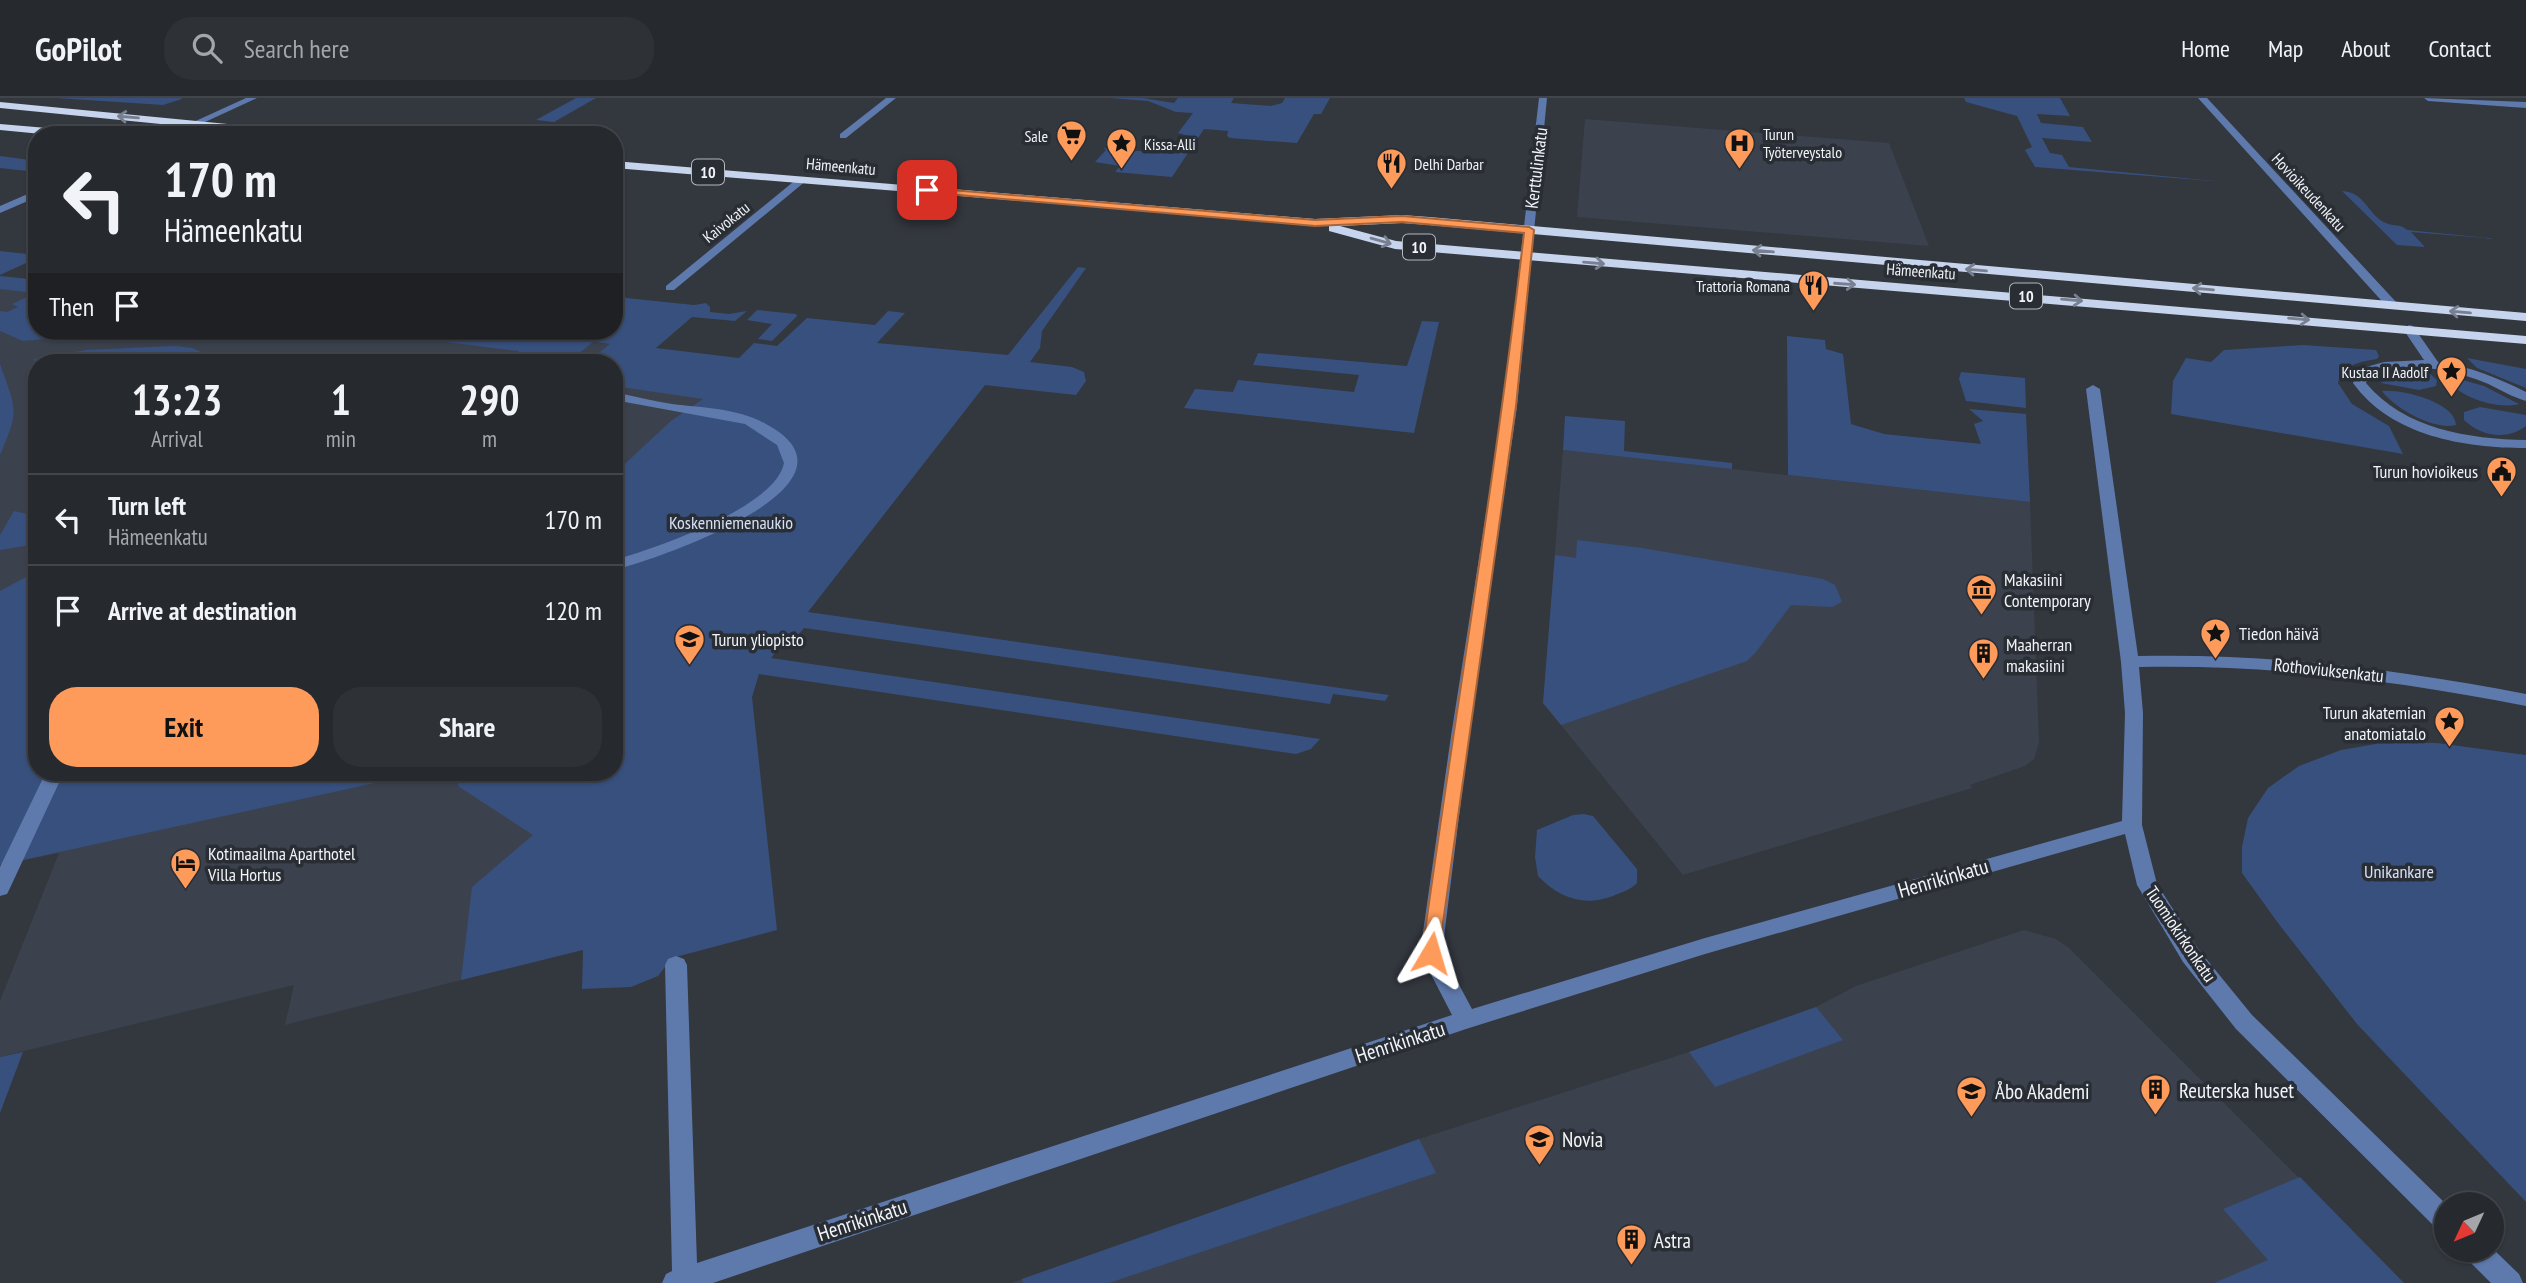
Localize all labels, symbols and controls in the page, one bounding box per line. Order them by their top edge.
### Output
search box [164,17,654,80]
text: GoPilot [35,27,122,70]
icon: search [188,29,226,67]
text: Search here [244,32,349,65]
text: Home [2181,33,2230,64]
text: Map [2268,33,2303,64]
text: About [2341,33,2390,64]
text: Contact [2428,33,2491,64]
one-way arrow [117,110,139,123]
supermarket icon: Sale [1054,119,1088,163]
place label: Turun Työterveystalo [1763,124,1842,162]
place label: Sale [1024,126,1048,146]
street label: Kerttulinkatu [1520,126,1552,210]
hospital icon: Turun Työterveystalo [1723,126,1757,170]
place icon: Kissa-Alli [1104,127,1138,171]
place label: Kissa-Alli [1144,134,1196,154]
text: 170 m [164,147,277,211]
restaurant icon: Delhi Darbar [1374,147,1408,191]
street label: Hovioikeudenkatu [2268,149,2350,235]
street label: Hämeenkatu [806,153,877,179]
icon: left [49,154,140,245]
place label: Delhi Darbar [1414,154,1484,174]
road number: 10 [692,159,724,184]
pin [897,160,957,220]
icon: arrive [908,171,946,209]
street label: Kaivokatu [699,197,754,247]
text: Hämeenkatu [164,209,303,251]
road number: 10 [1403,234,1435,260]
one-way arrow [1369,235,1392,248]
one-way arrow [1752,244,1774,257]
one-way arrow [1582,257,1605,270]
street label: Hämeenkatu [1886,259,1956,283]
one-way arrow [1966,263,1988,276]
restaurant icon: Trattoria Romana [1796,269,1830,313]
place label: Trattoria Romana [1696,276,1790,296]
one-way arrow [1833,277,1856,290]
one-way arrow [2192,282,2215,295]
road number: 10 [2010,284,2042,308]
icon: arrive [108,287,146,325]
text: Then [49,290,94,323]
one-way arrow [2060,294,2083,307]
one-way arrow [2449,305,2471,318]
one-way arrow [2287,313,2309,326]
place icon: Kustaa II Aadolf [2434,355,2468,399]
place label: Kustaa II Aadolf [2341,362,2429,382]
text: 13:23 [131,372,222,427]
text: 1 [331,372,351,427]
text: 290 [459,372,520,427]
text: Arrival [151,424,203,453]
text: min [326,424,356,453]
text: m [482,424,497,453]
public building icon: Turun hovioikeus [2484,454,2518,498]
place label: Turun hovioikeus [2373,460,2478,483]
text: Turn left [108,489,186,522]
icon: left [49,501,87,539]
text: 170 m [544,503,602,536]
park label: Koskenniemenaukio [669,511,793,534]
text: Hämeenkatu [108,522,208,551]
place label: Makasiini Contemporary [2004,568,2091,612]
museum icon: Makasiini Contemporary [1964,572,1998,616]
icon: arrive [49,592,87,630]
text: Arrive at destination [108,594,297,627]
text: 120 m [544,594,602,627]
place icon: Tiedon häivä [2199,616,2233,660]
school or university icon: Turun yliopisto [672,622,706,666]
place label: Tiedon häivä [2239,622,2319,645]
place label: Turun yliopisto [712,628,804,651]
place label: Maaherran makasiini [2006,633,2072,677]
building icon: Maaherran makasiini [1966,637,2000,681]
street label: Rothoviuksenkatu [2273,653,2385,687]
button: Exit [49,687,319,767]
button: Share [333,687,602,767]
place label: Turun akatemian anatomiatalo [2323,701,2426,745]
place icon: Turun akatemian anatomiatalo [2432,705,2466,749]
place label: Kotimaailma Aparthotel Villa Hortus [207,842,356,886]
hotel icon: Kotimaailma Aparthotel Villa Hortus [168,846,202,890]
street label: Henrikinkatu [1895,852,1991,904]
park label: Unikankare [2364,860,2434,883]
street label: Tuomiokirkonkatu [2140,882,2222,986]
position arrow [1394,916,1468,990]
street label: Henrikinkatu [1352,1015,1448,1069]
building icon: Reuterska huset [2139,1073,2173,1117]
school or university icon: Åbo Akademi [1955,1074,1989,1118]
place label: Reuterska huset [2179,1077,2294,1104]
place label: Åbo Akademi [1995,1078,2089,1105]
school or university icon: Novia [1522,1122,1556,1166]
place label: Novia [1562,1126,1603,1153]
north arrow [2434,1192,2504,1262]
map controls [2434,1192,2504,1262]
street label: Henrikinkatu [814,1193,910,1247]
building icon: Astra [1614,1223,1648,1267]
place label: Astra [1654,1227,1691,1254]

